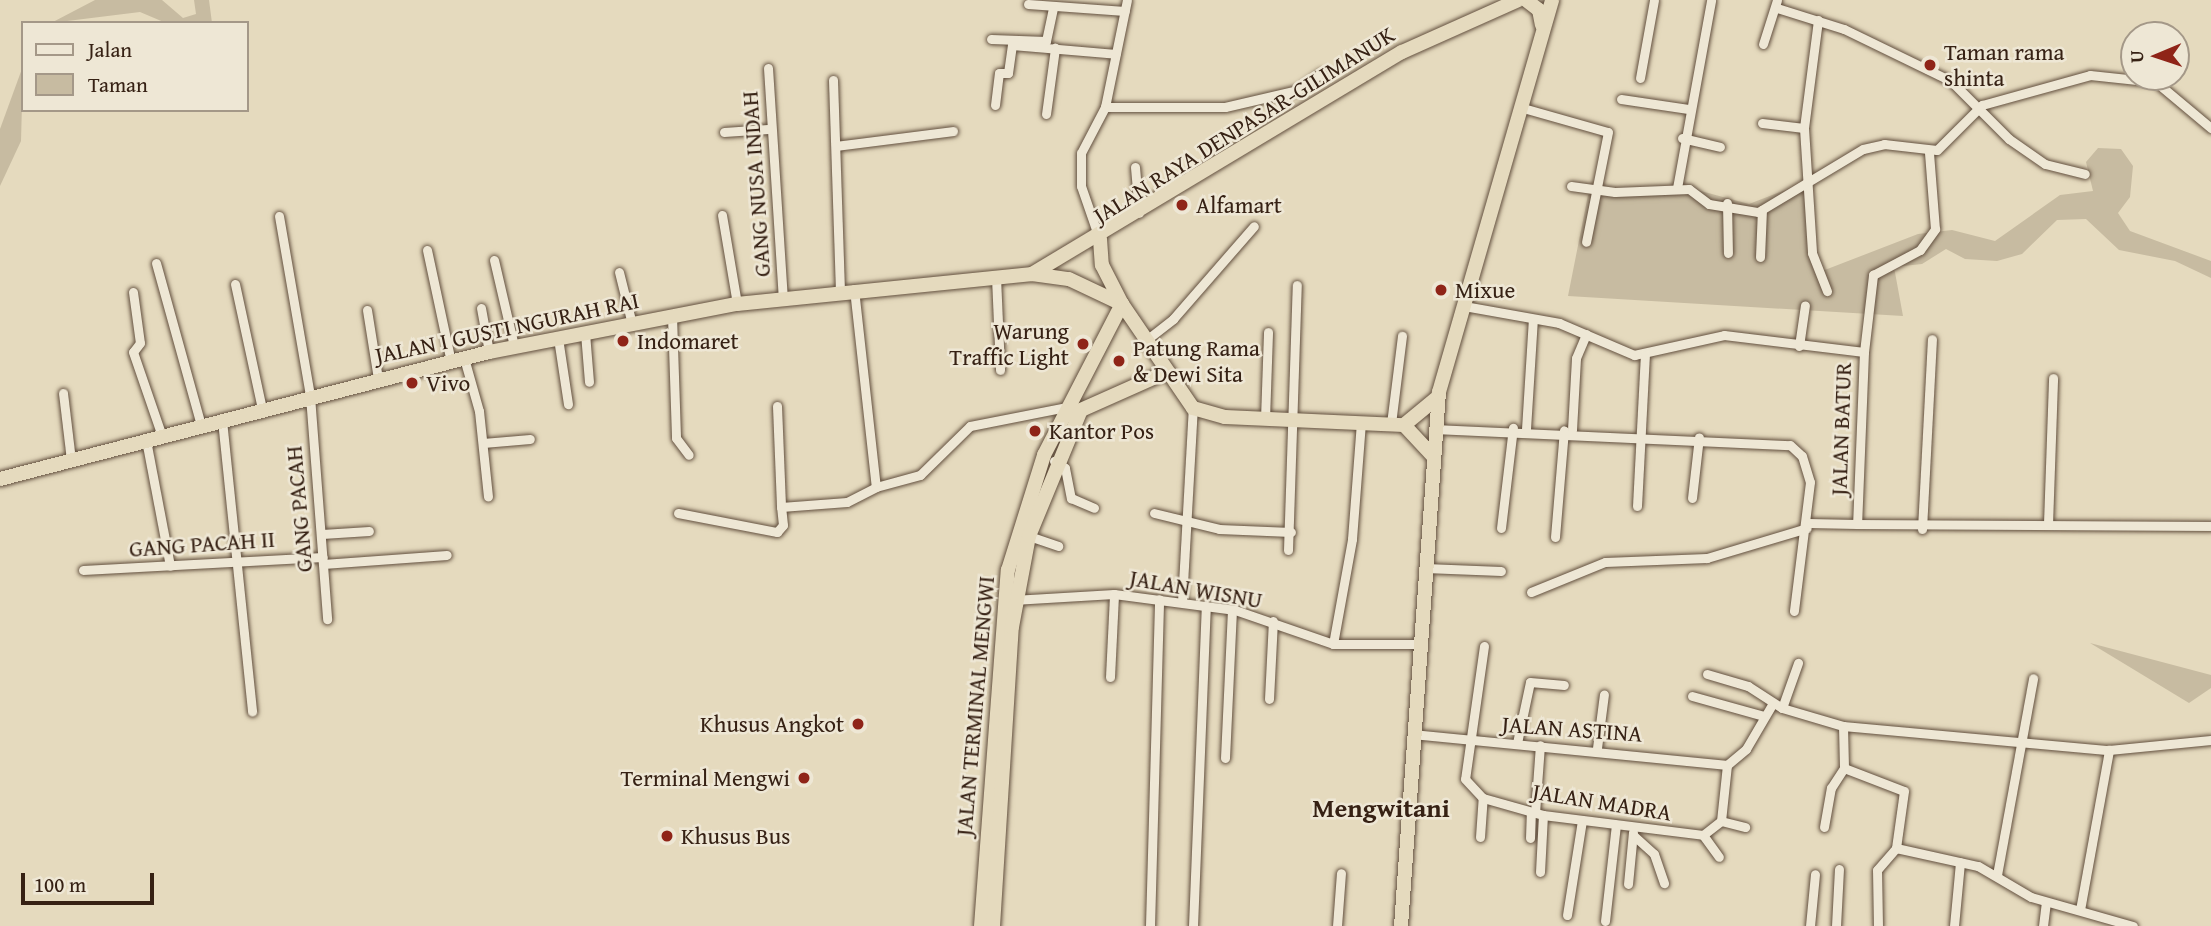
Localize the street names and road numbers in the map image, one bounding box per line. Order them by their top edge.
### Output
street label: JALAN RAYA DENPASAR-GILIMANUK [1088,21,1400,229]
street label: GANG NUSA INDAH [736,90,776,278]
street label: JALAN I GUSTI NGURAH RAI [373,287,641,369]
street label: JALAN BATUR [1825,362,1857,496]
street label: GANG PACAH [280,445,318,573]
street label: GANG PACAH II [128,525,276,563]
street label: JALAN WISNU [1127,564,1265,614]
street label: JALAN TERMINAL MENGWI [950,575,1000,837]
street label: JALAN ASTINA [1501,710,1643,748]
street label: JALAN MADRA [1530,777,1674,827]

